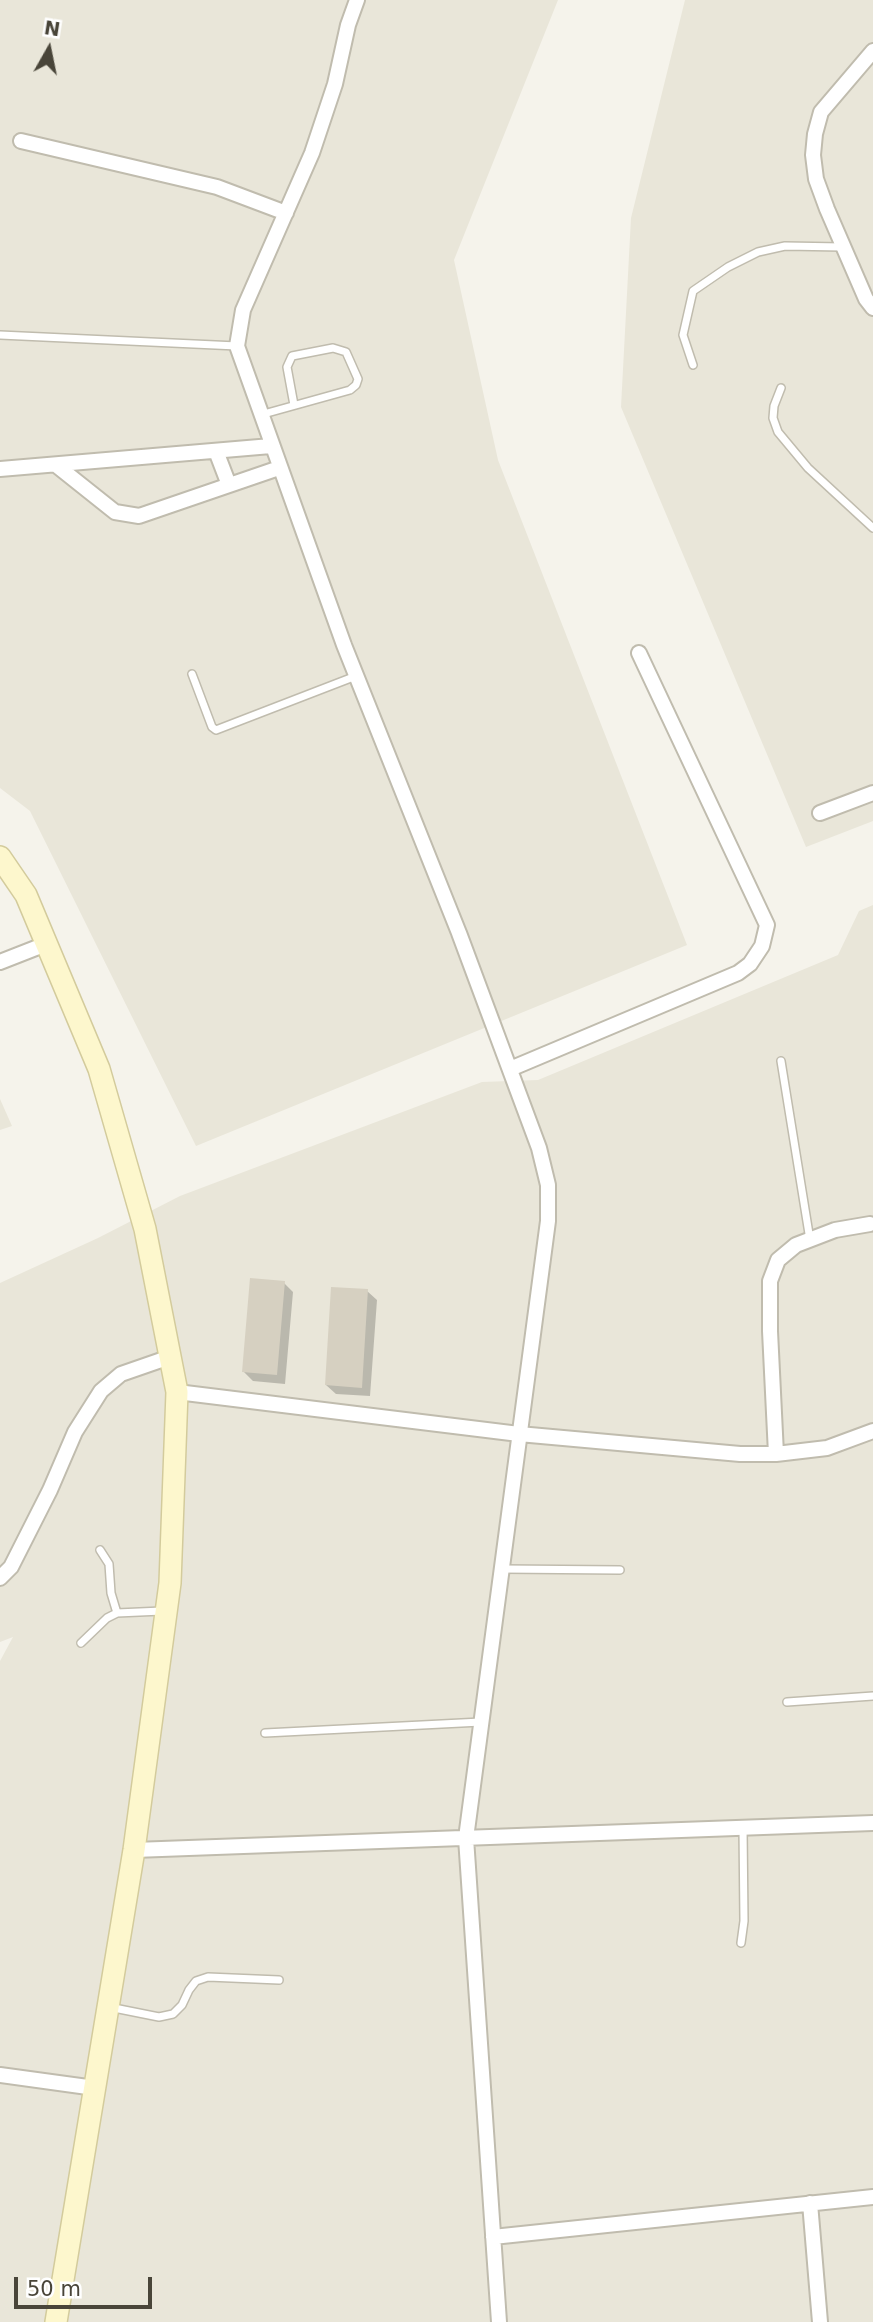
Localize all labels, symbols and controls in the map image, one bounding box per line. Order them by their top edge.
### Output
north arrow [14,14,84,84]
text: N [43,16,62,40]
scale bar [18,2262,156,2306]
text: 50 m [27,2277,81,2301]

